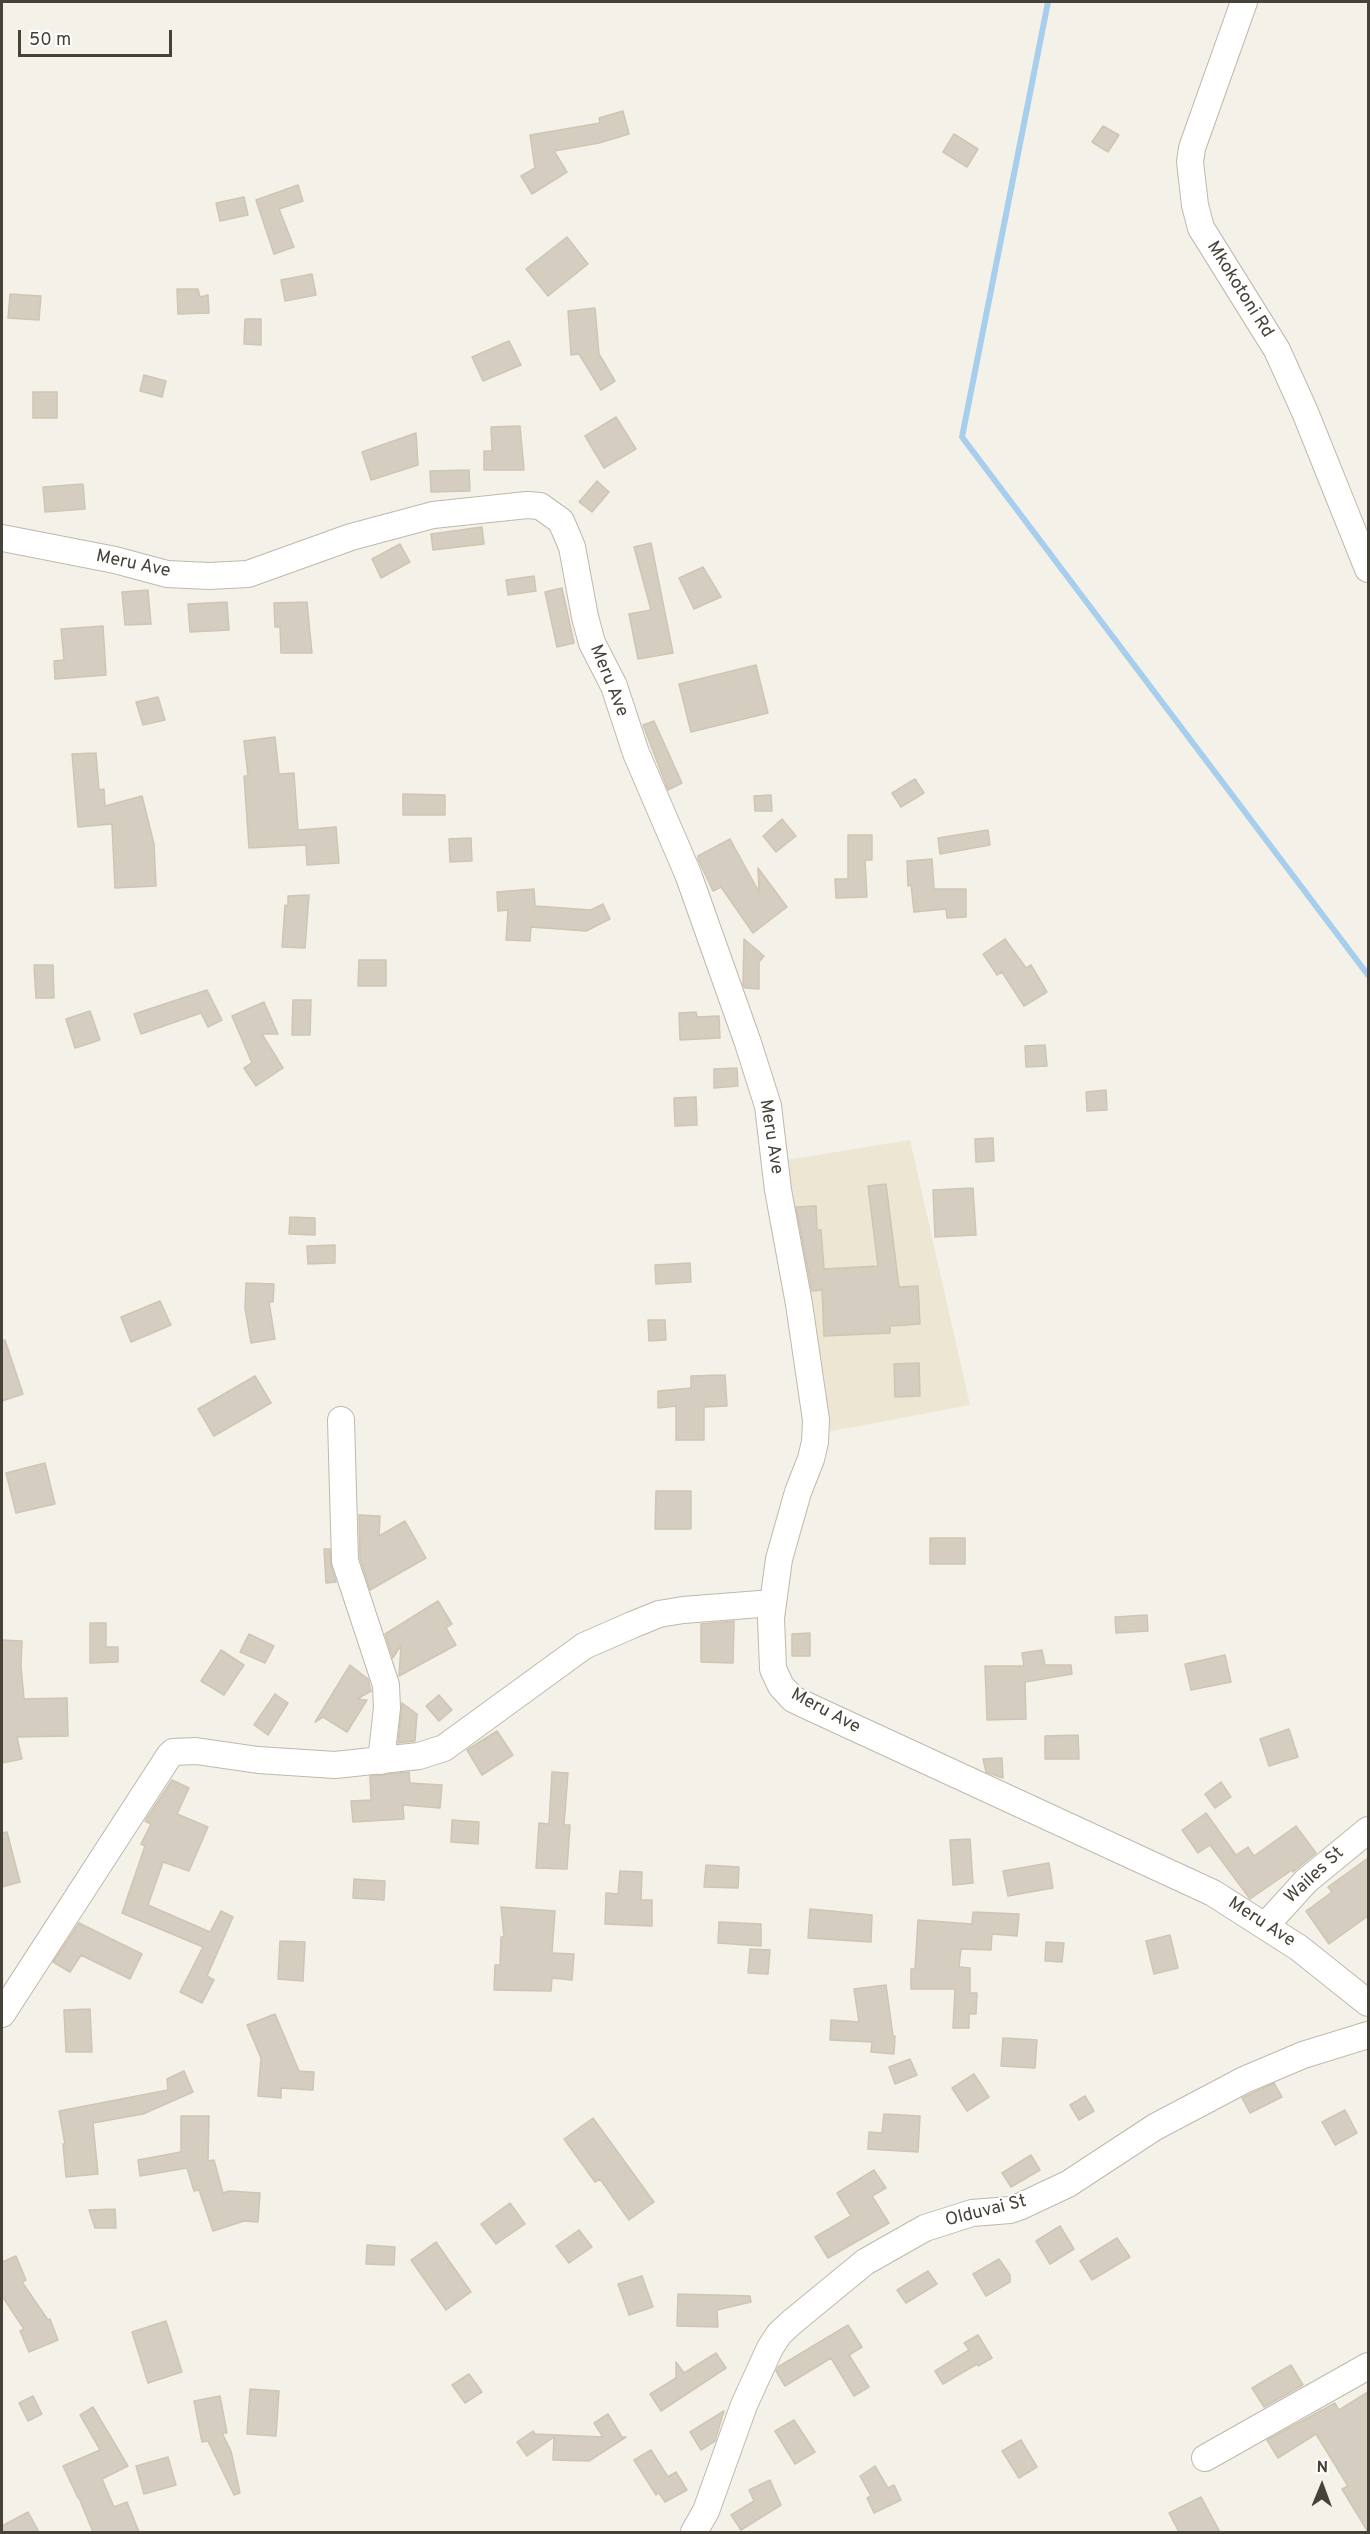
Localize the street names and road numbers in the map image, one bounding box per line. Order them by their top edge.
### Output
street label: Mkokotoni Rd [1201,238,1277,342]
street label: Meru Ave [94,547,172,583]
street label: Meru Ave [584,642,632,720]
street label: Meru Ave [753,1098,787,1176]
street label: Meru Ave [787,1685,863,1739]
street label: Wailes St [1281,1843,1349,1909]
street label: Meru Ave [1223,1893,1299,1953]
street label: Olduvai St [943,2192,1029,2232]

